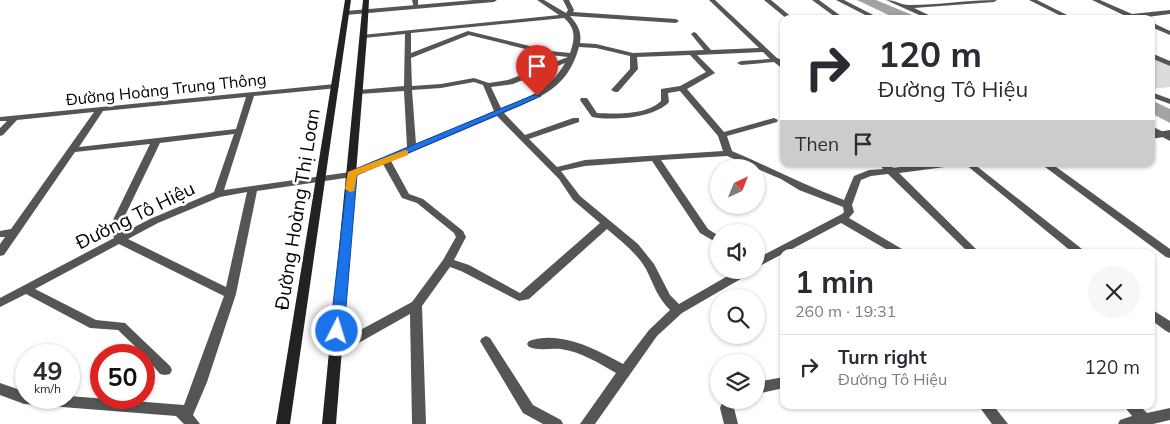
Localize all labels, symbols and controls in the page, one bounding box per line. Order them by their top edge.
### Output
text: 120 m [878,32,982,76]
icon: right [795,35,860,100]
pin [516,45,558,96]
icon: arrive [523,52,551,80]
street label: Đường Hoàng Trung Thông [65,69,267,109]
text: Đường Tô Hiệu [878,75,1028,103]
street label: Đường Hoàng Thị Loan [269,107,325,311]
icon: arrive [849,130,877,158]
text: Then [795,132,839,156]
north arrow [710,159,765,214]
map controls [710,159,765,409]
street label: Đường Tô Hiệu [71,176,199,254]
button: sound [710,224,765,279]
text: 1 min [795,263,874,301]
button: close [1088,266,1140,318]
button: search [710,289,765,344]
text: 260 m · 19:31 [795,301,896,321]
position arrow [310,304,362,356]
speed limit sign: 50 [90,344,155,409]
text: Turn right [838,345,927,369]
icon: right [795,353,823,381]
button: layers [710,354,765,409]
text: 49 [32,355,63,386]
text: 120 m [1084,355,1140,379]
text: Đường Tô Hiệu [838,369,947,389]
text: km/h [34,381,61,396]

